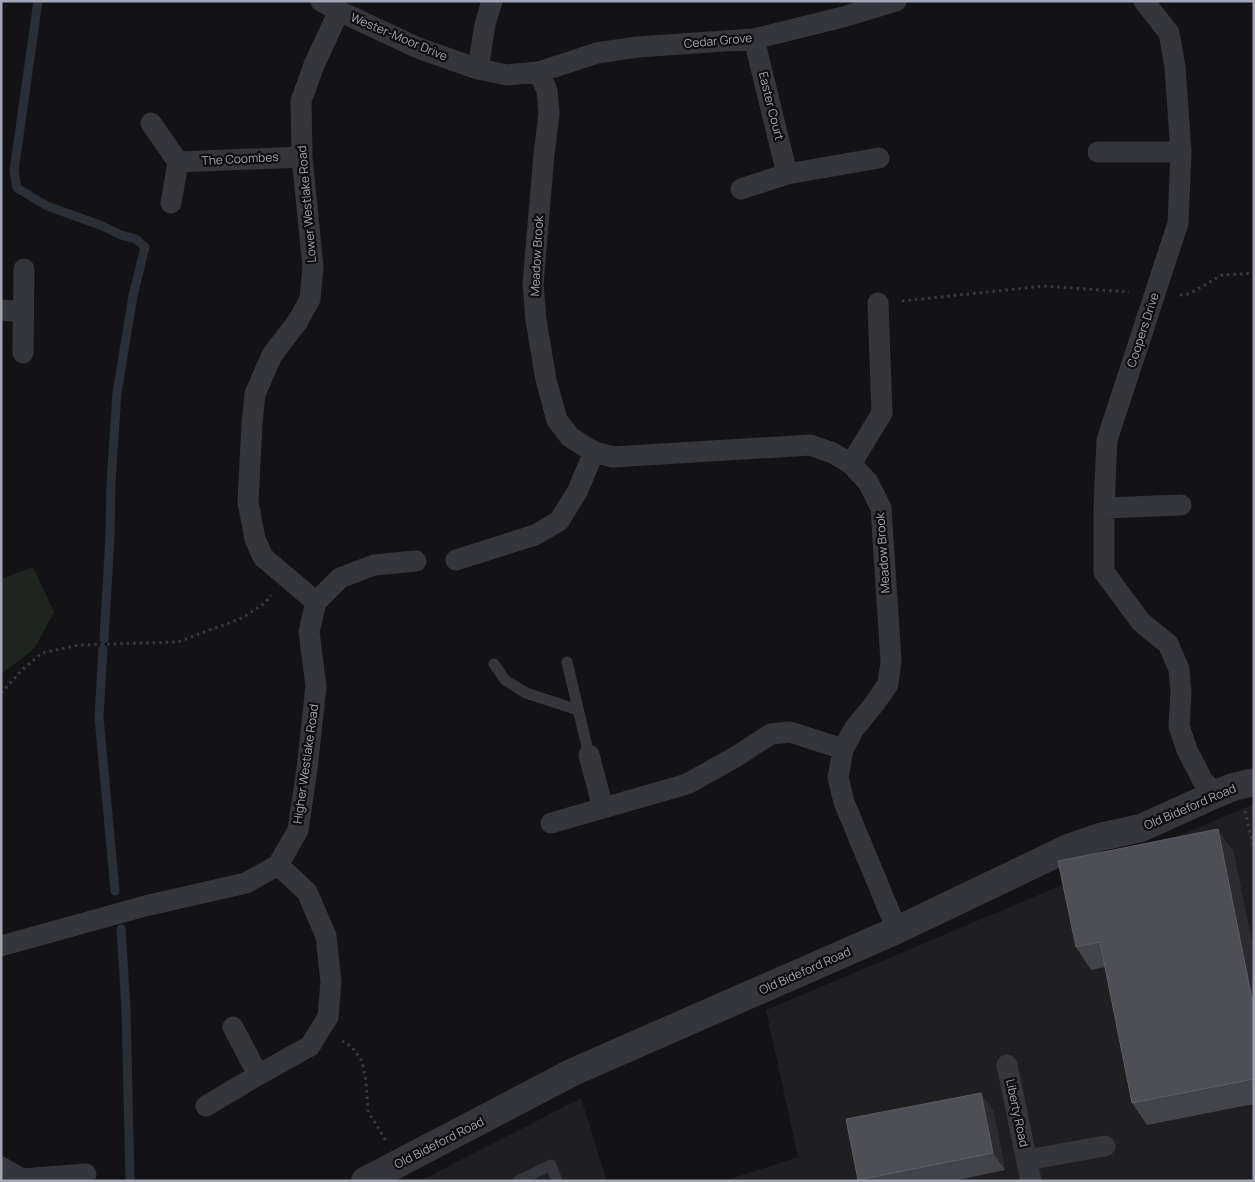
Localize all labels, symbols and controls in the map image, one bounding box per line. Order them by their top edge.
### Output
street label: Wester-Moor Drive [348,8,450,65]
street label: Cedar Grove [683,29,753,52]
street label: Easter Court [755,70,788,142]
street label: Lower Westlake Road [293,145,320,263]
street label: The Coombes [201,148,279,169]
street label: Meadow Brook [526,214,547,297]
street label: Coopers Drive [1122,290,1163,369]
street label: Meadow Brook [871,511,894,594]
street label: Higher Westlake Road [289,703,322,825]
street label: Old Bideford Road [1141,779,1238,834]
street label: Old Bideford Road [756,943,853,998]
street label: Liberty Road [1002,1077,1033,1148]
street label: Old Bideford Road [391,1113,487,1172]

